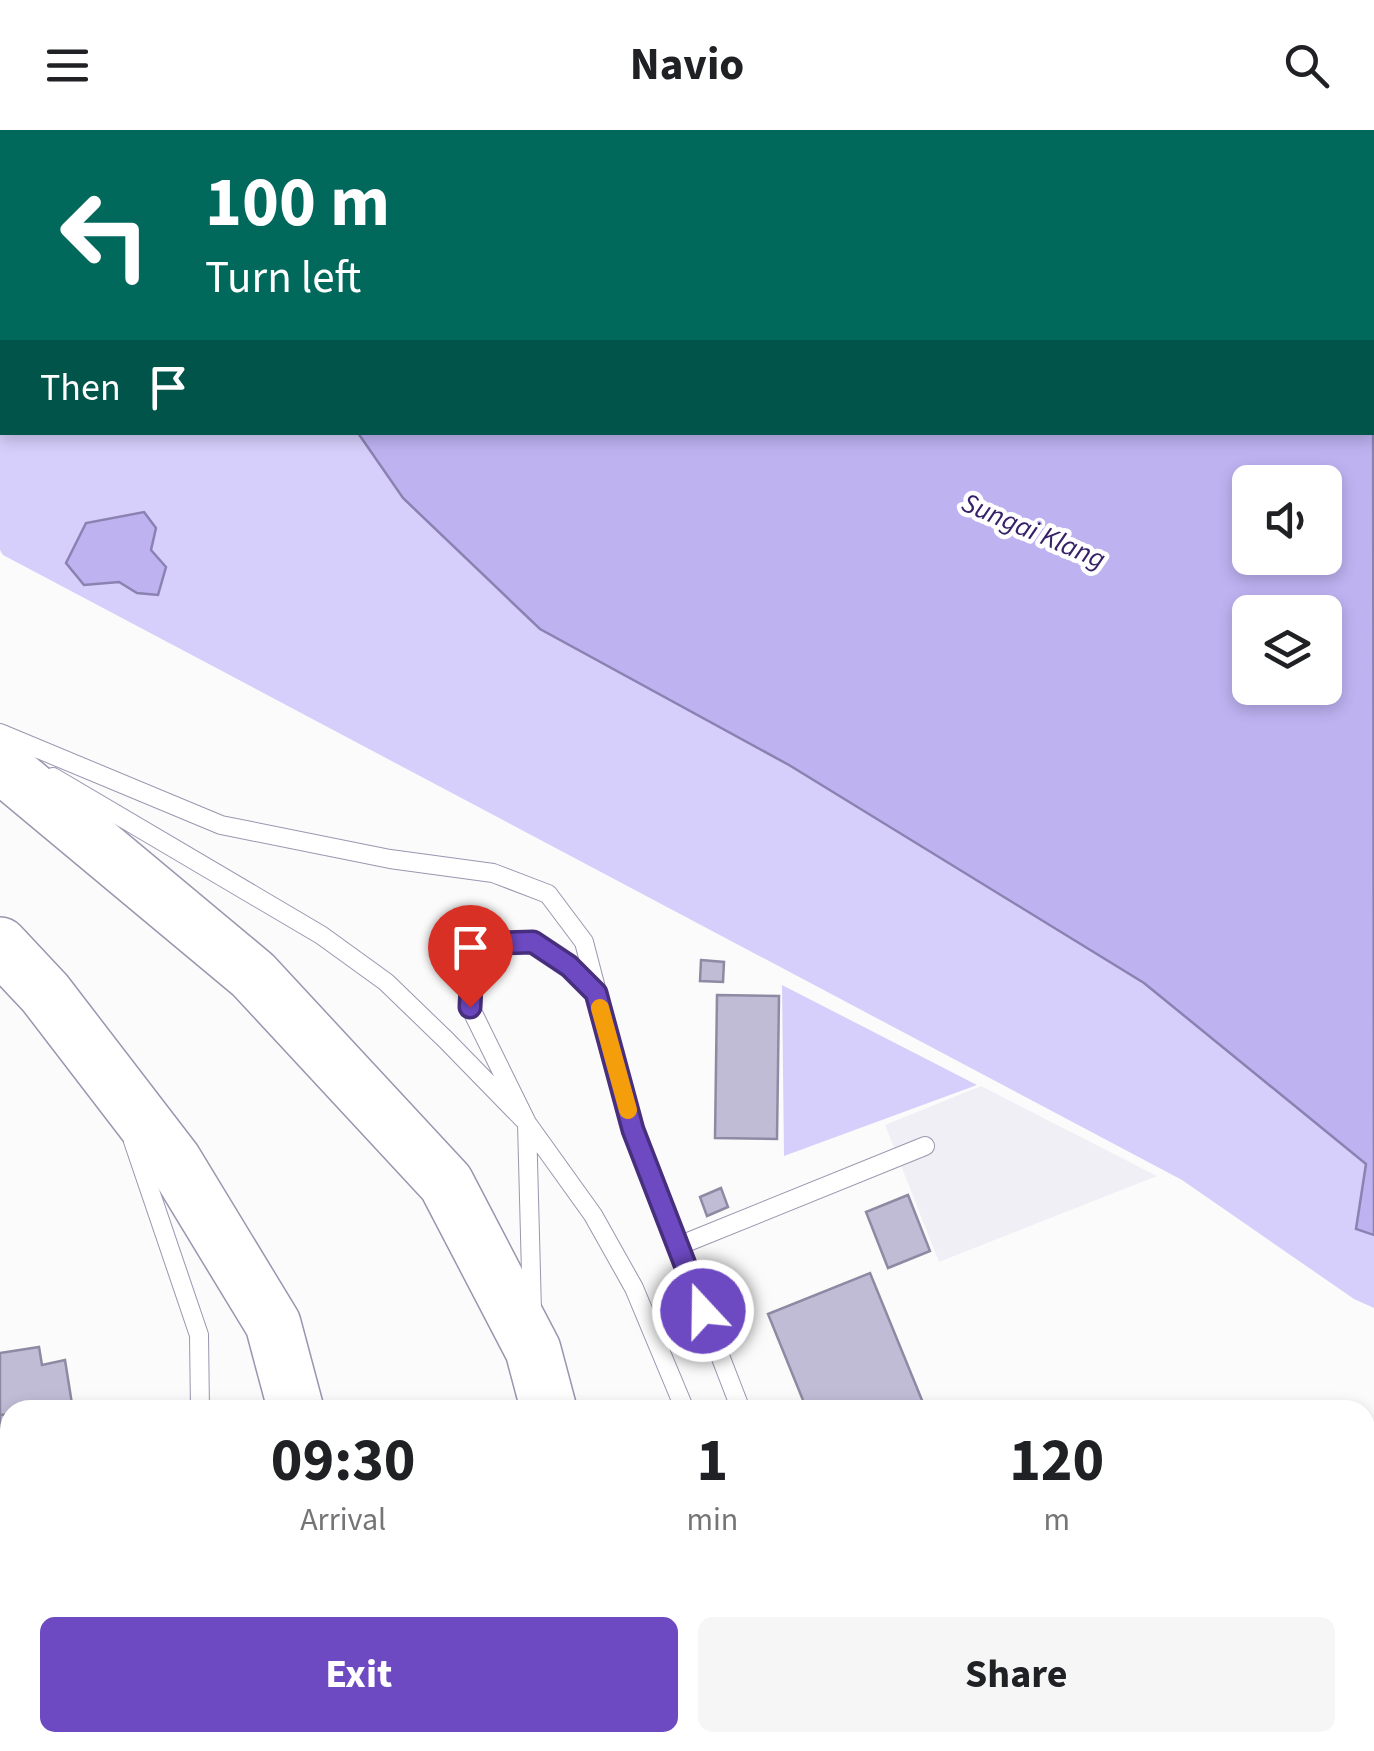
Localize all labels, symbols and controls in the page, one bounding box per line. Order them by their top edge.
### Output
text: Navio [630,33,744,97]
icon: menu [40,38,95,93]
icon: search [1279,38,1334,93]
text: 100 m [205,153,390,253]
icon: left [40,170,170,300]
text: Turn left [205,246,361,310]
icon: arrive [141,360,196,415]
text: Then [40,361,121,415]
map controls [1232,465,1342,705]
button: sound [1232,465,1342,575]
water label: Sungai Klang [956,483,1112,579]
button: layers [1232,595,1342,705]
pin [428,905,513,1008]
icon: arrive [443,920,498,975]
position arrow [651,1259,755,1363]
text: 09:30 [271,1419,416,1504]
text: 1 [697,1419,728,1504]
text: 120 [1009,1419,1104,1504]
text: Arrival [300,1497,386,1543]
text: min [686,1497,738,1543]
text: m [1043,1497,1070,1543]
button: Exit [40,1617,678,1732]
button: Share [698,1617,1335,1732]

